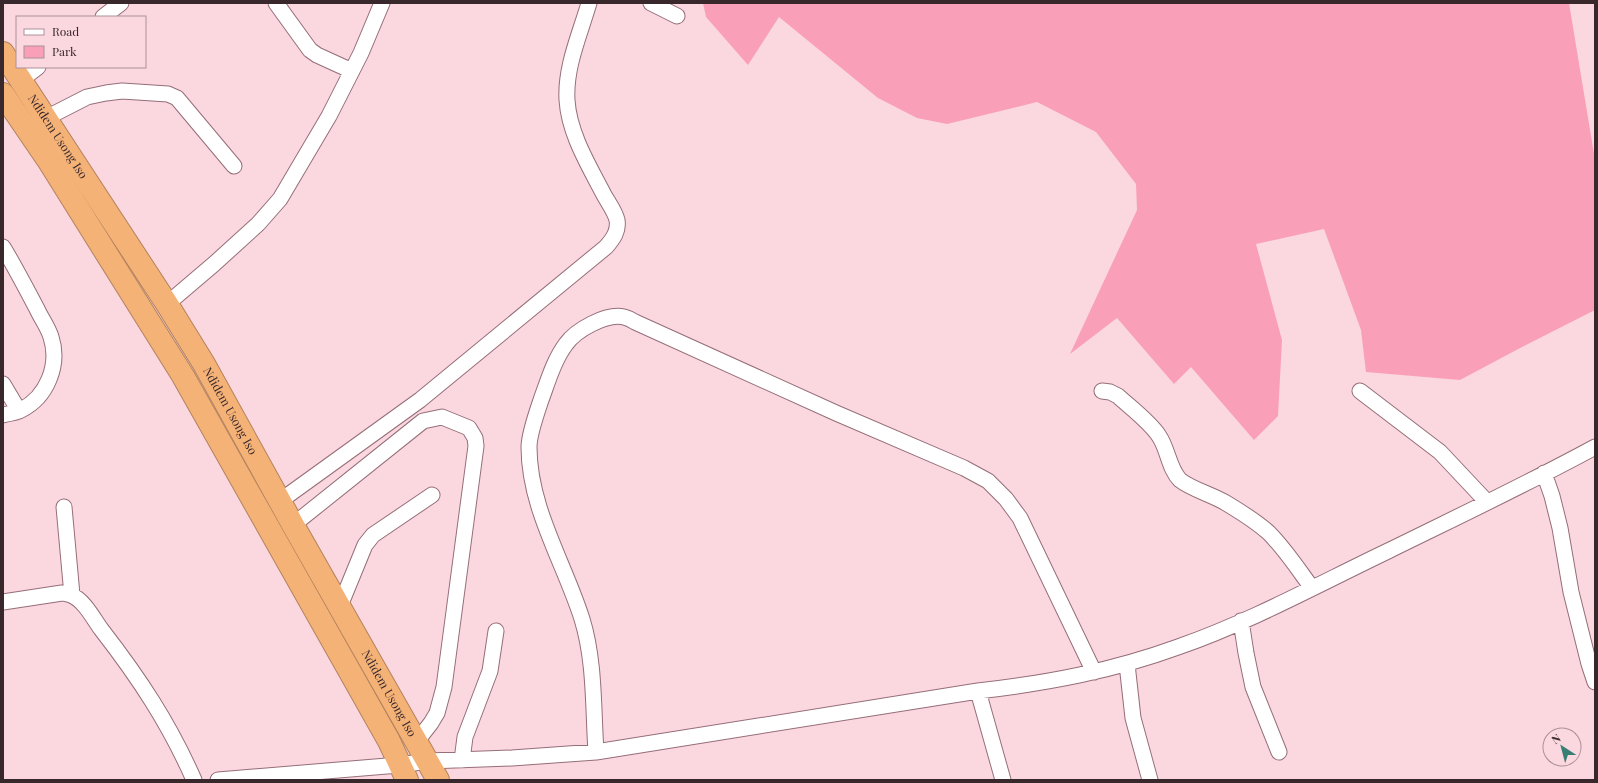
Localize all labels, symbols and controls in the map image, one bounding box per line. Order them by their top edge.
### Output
legend [16,16,146,68]
text: Road [52,23,79,39]
text: Park [52,43,77,59]
street label: Ndidem Usong Iso [25,91,92,182]
street label: Ndidem Usong Iso [200,364,262,457]
street label: Ndidem Usong Iso [359,646,421,740]
north arrow [1542,727,1582,767]
text: N [1548,730,1563,747]

